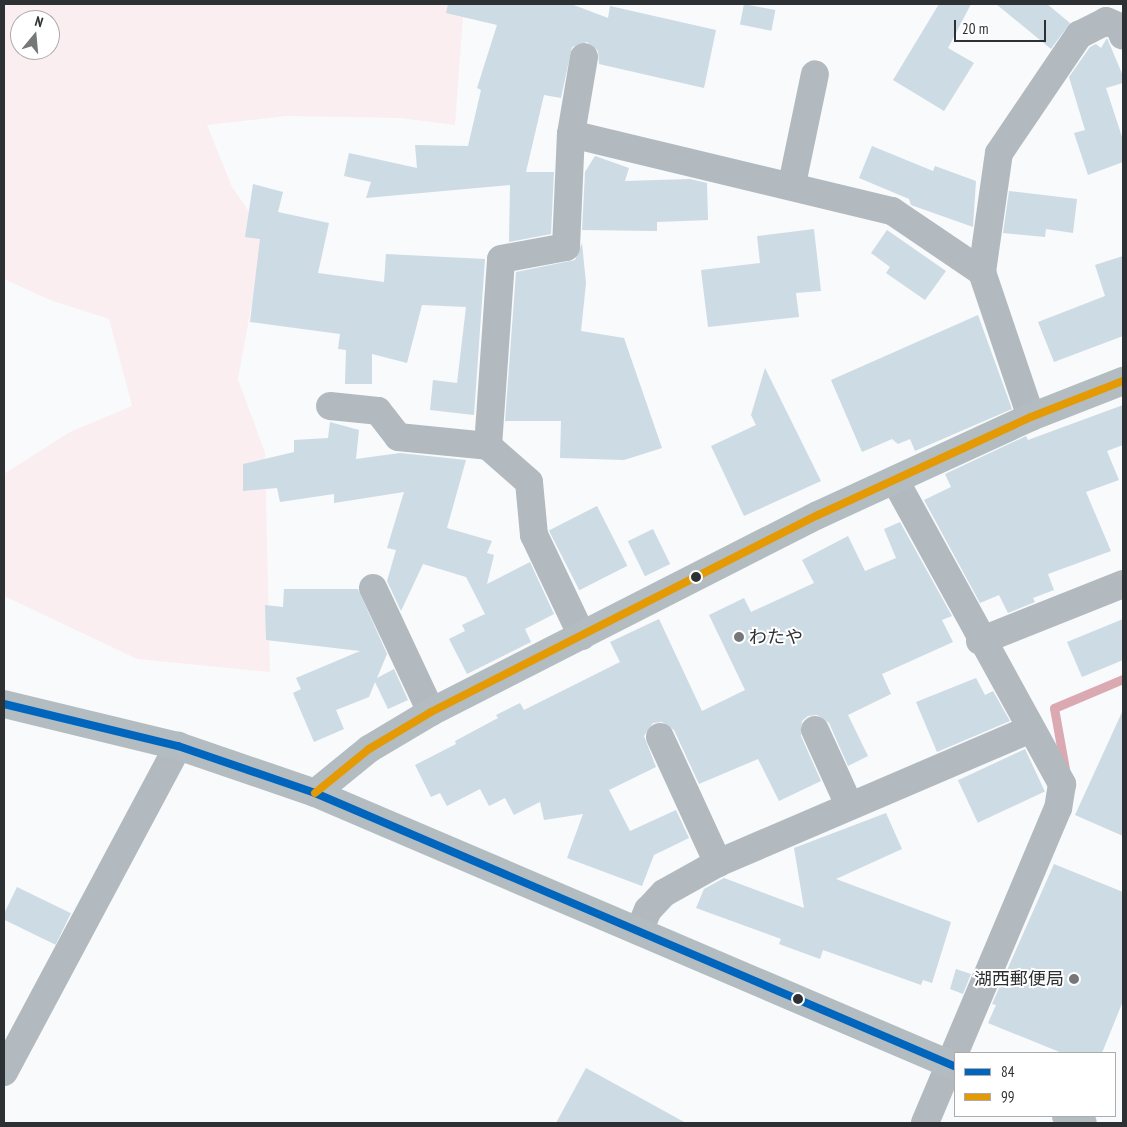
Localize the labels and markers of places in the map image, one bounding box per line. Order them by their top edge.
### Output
unlabelled marker [691,572,701,582]
place label: わたや [749,626,803,648]
marker: わたや [733,631,745,643]
place label: 湖西郵便局 [974,968,1064,990]
marker: 湖西郵便局 [1068,973,1080,985]
unlabelled marker [793,994,803,1004]

